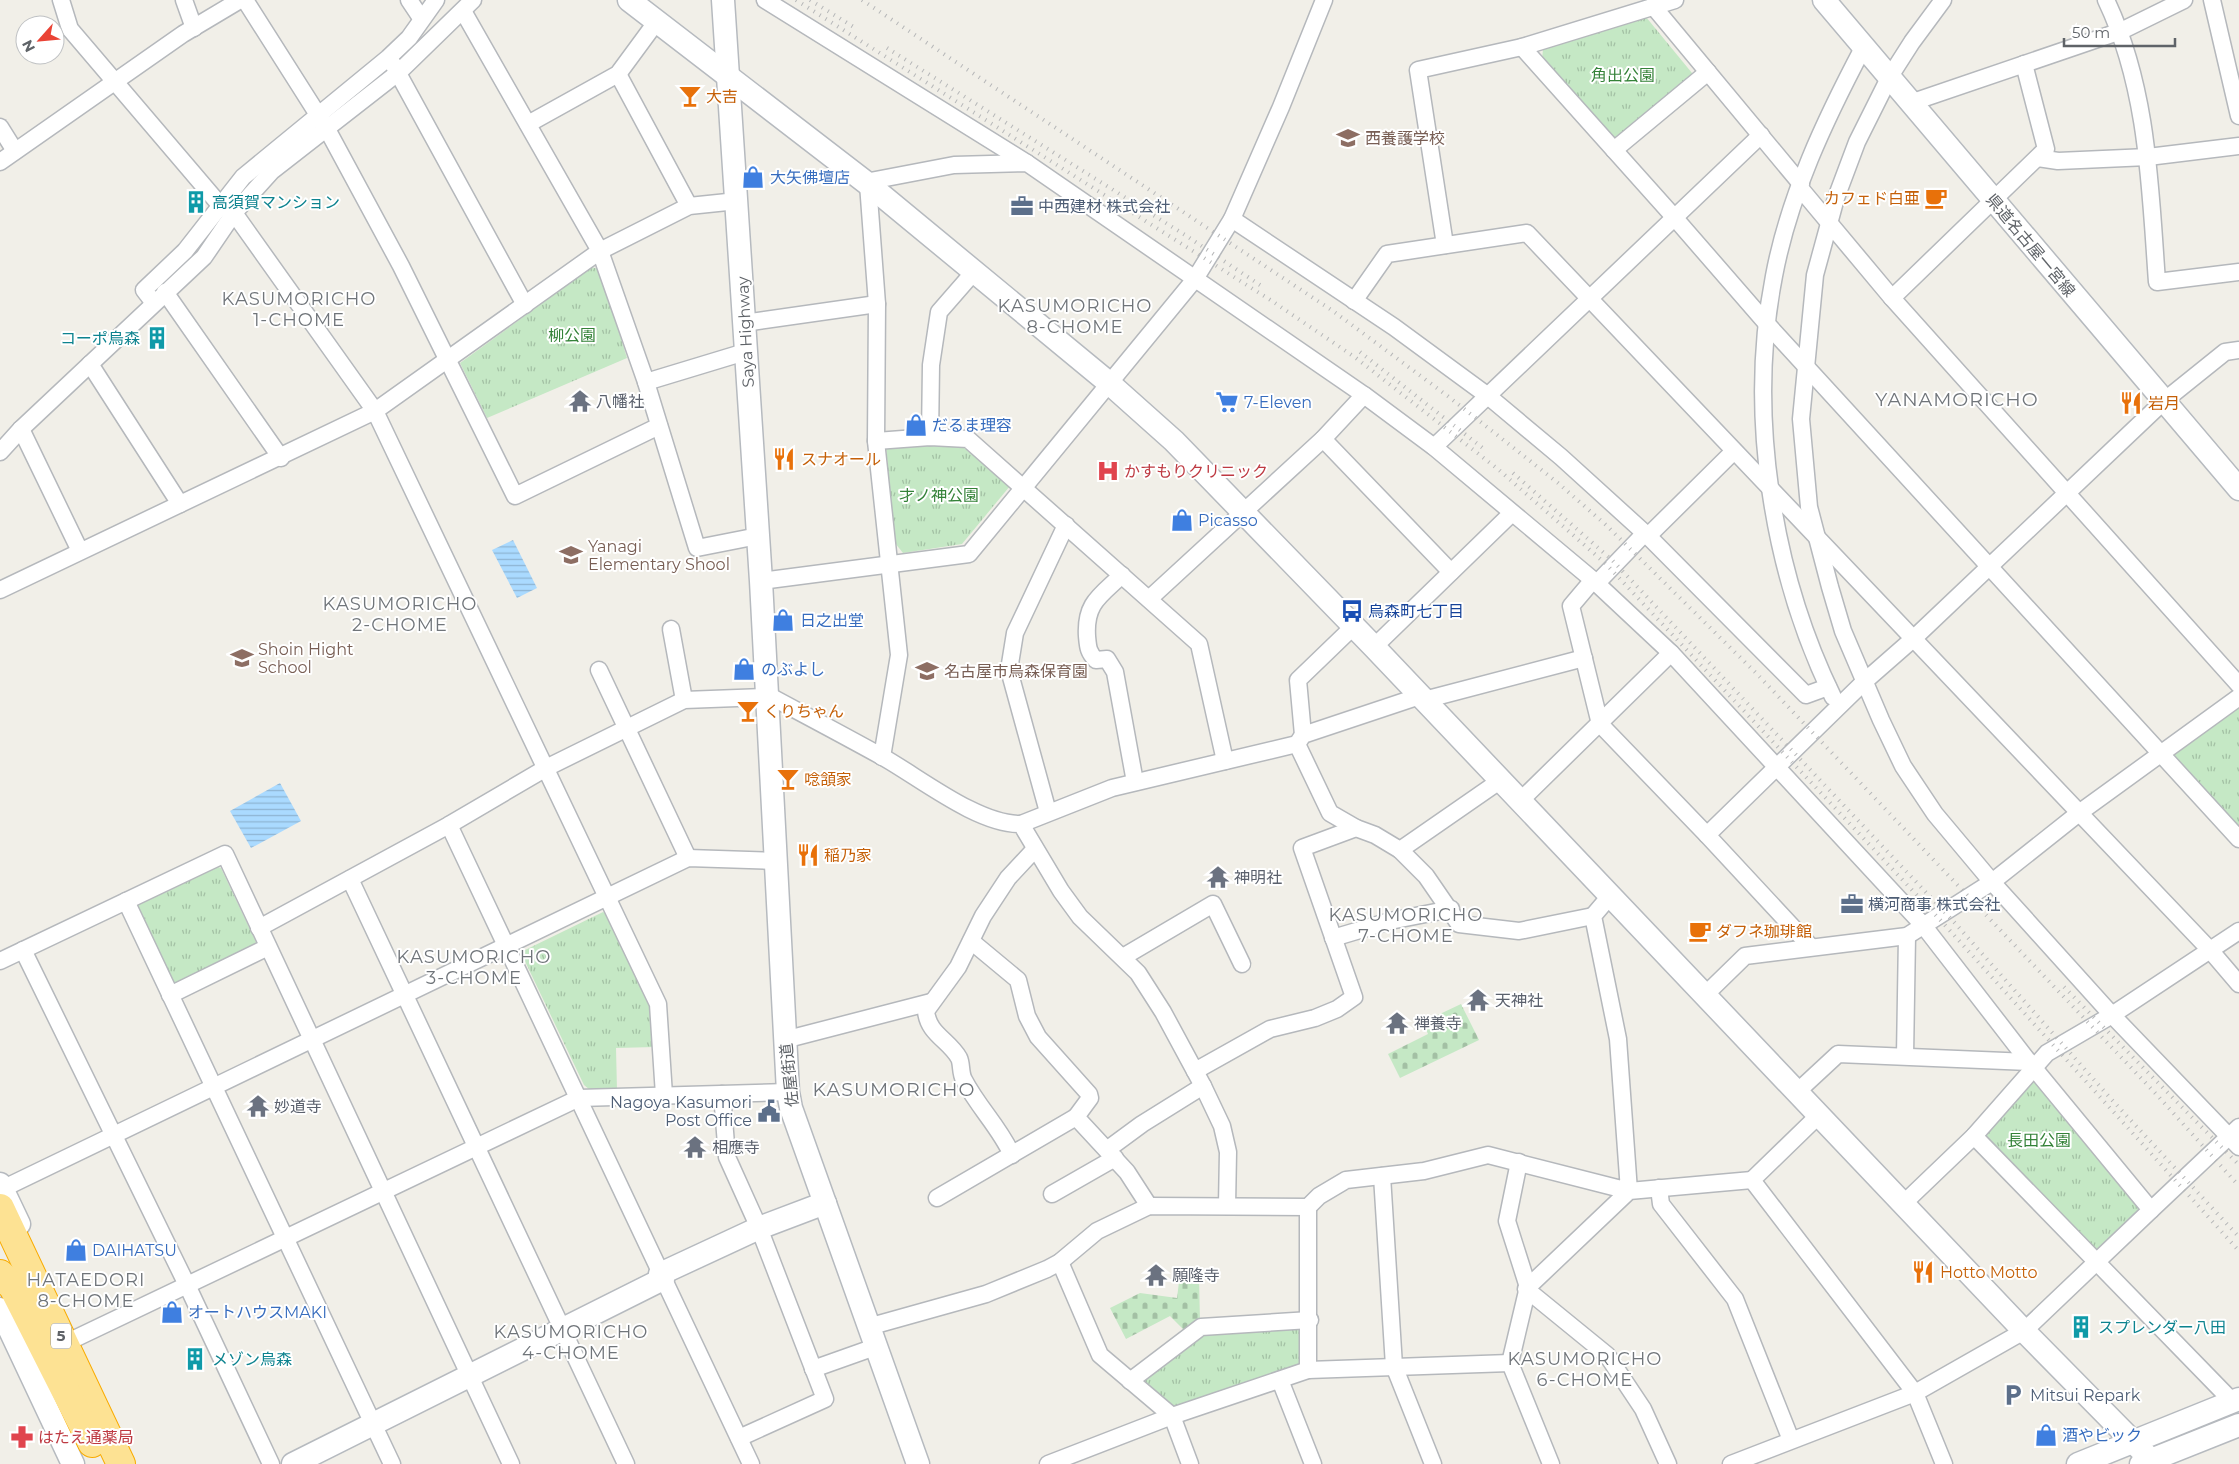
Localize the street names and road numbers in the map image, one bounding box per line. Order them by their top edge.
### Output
street label: 県道名古屋一宮線 [1982,190,2079,300]
street label: Saya Highway [733,276,758,388]
street label: 佐屋街道 [777,1042,802,1108]
road number: 5 [51,1324,71,1348]

